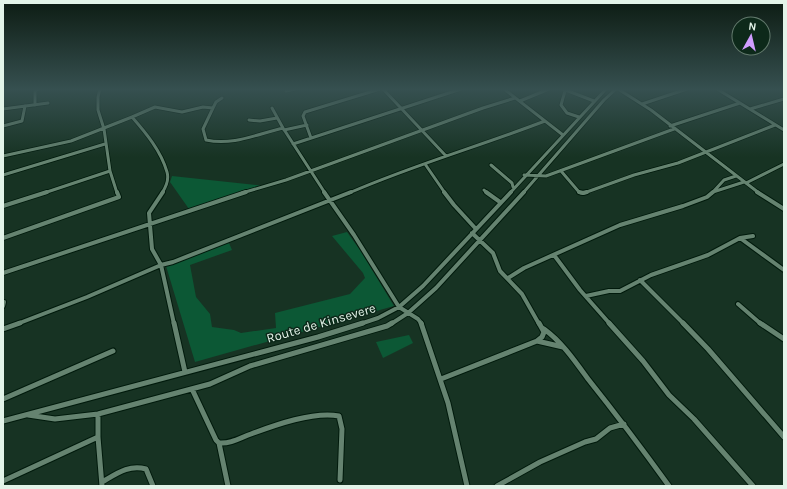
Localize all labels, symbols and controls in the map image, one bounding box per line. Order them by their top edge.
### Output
north arrow [731,16,771,56]
text: N [748,20,757,34]
street label: Route de Kinsevere [265,300,378,346]

